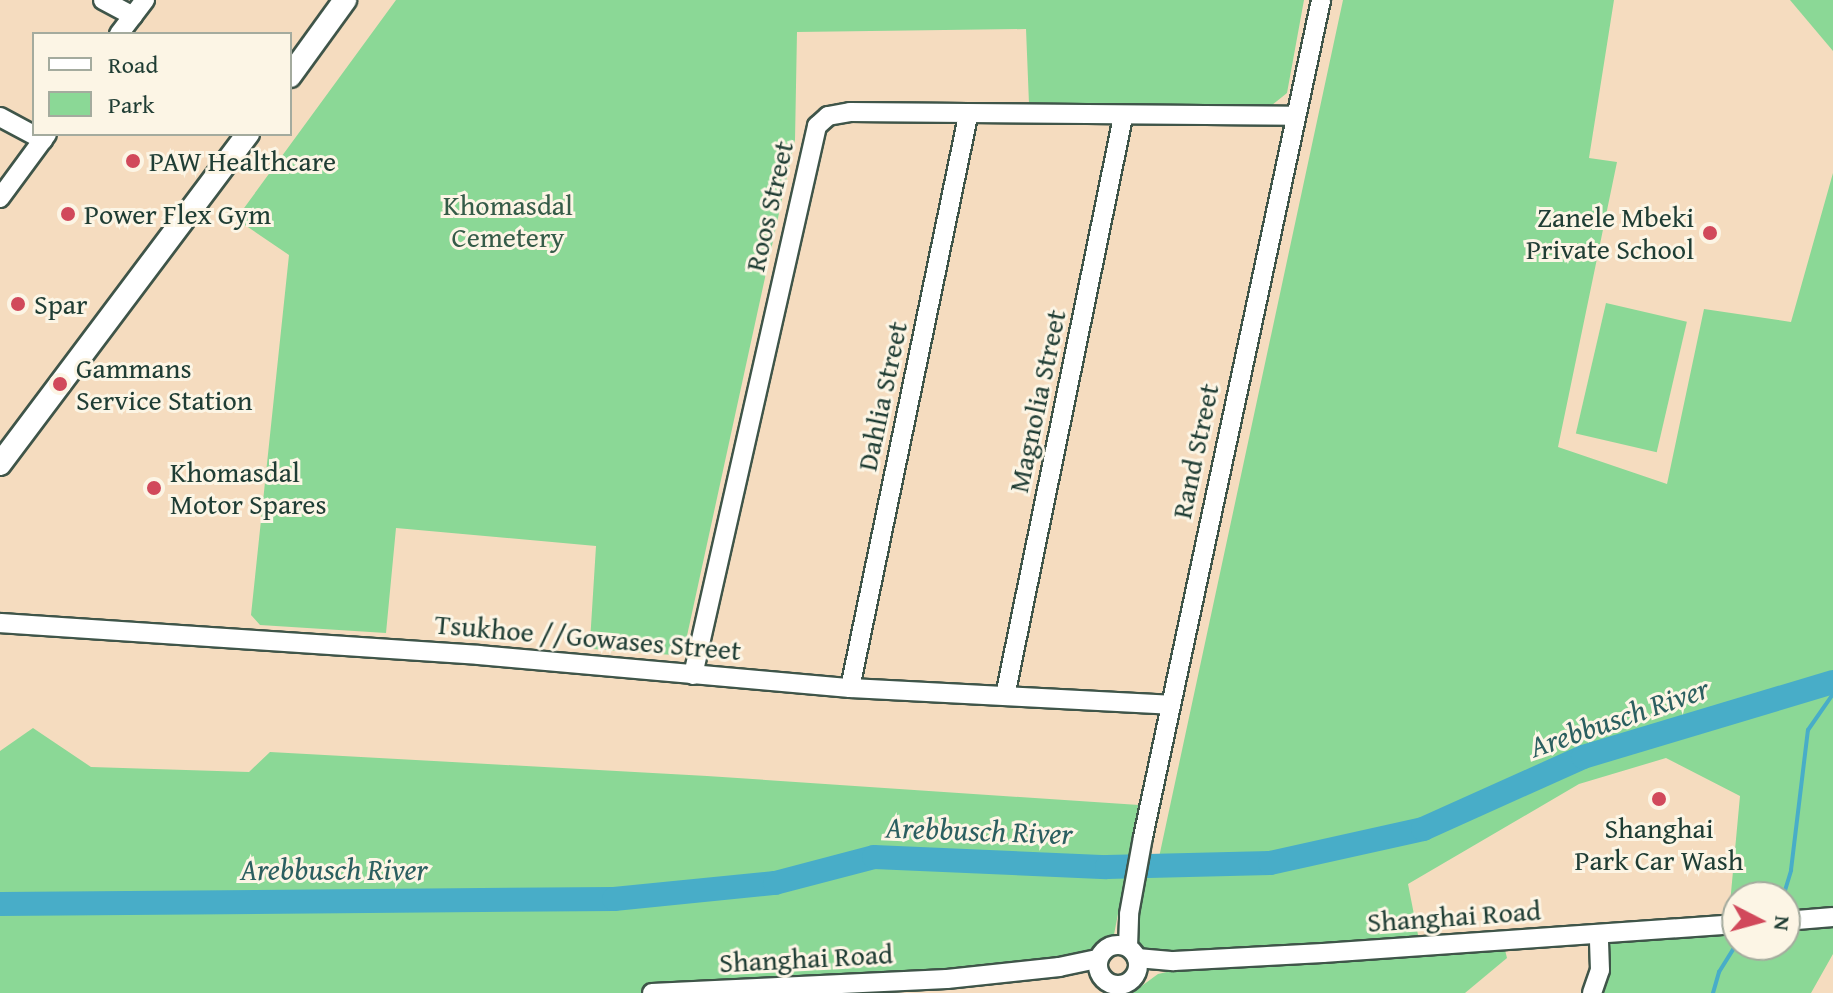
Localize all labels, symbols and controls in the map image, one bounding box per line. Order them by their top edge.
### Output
legend [32,32,292,136]
text: Road [108,47,158,82]
text: Park [108,87,154,122]
street label: Roos Street [738,138,800,274]
place label: PAW Healthcare [149,144,336,178]
marker: PAW Healthcare [124,152,142,170]
park label: Khomasdal Cemetery [443,188,573,254]
place label: Power Flex Gym [84,197,271,231]
place label: Zanele Mbeki Private School [1526,200,1694,266]
marker: Power Flex Gym [59,205,77,223]
marker: Zanele Mbeki Private School [1701,224,1719,242]
place label: Spar [34,287,88,321]
marker: Spar [9,295,27,313]
street label: Magnolia Street [1001,306,1073,496]
street label: Dahlia Street [850,318,914,474]
place label: Gammans Service Station [76,351,252,417]
marker: Gammans Service Station [51,375,69,393]
street label: Rand Street [1164,380,1226,522]
place label: Khomasdal Motor Spares [170,455,327,521]
marker: Khomasdal Motor Spares [145,479,163,497]
street label: Tsukhoe //Gowases Street [433,607,743,667]
water label: Arebbusch River [1524,669,1714,765]
marker: Shanghai Park Car Wash [1650,790,1668,808]
water label: Arebbusch River [885,809,1073,851]
place label: Shanghai Park Car Wash [1574,811,1744,877]
water label: Arebbusch River [240,851,428,887]
north arrow [1721,881,1801,961]
street label: Shanghai Road [1366,893,1542,939]
text: N [1766,914,1800,932]
street label: Shanghai Road [718,937,894,979]

